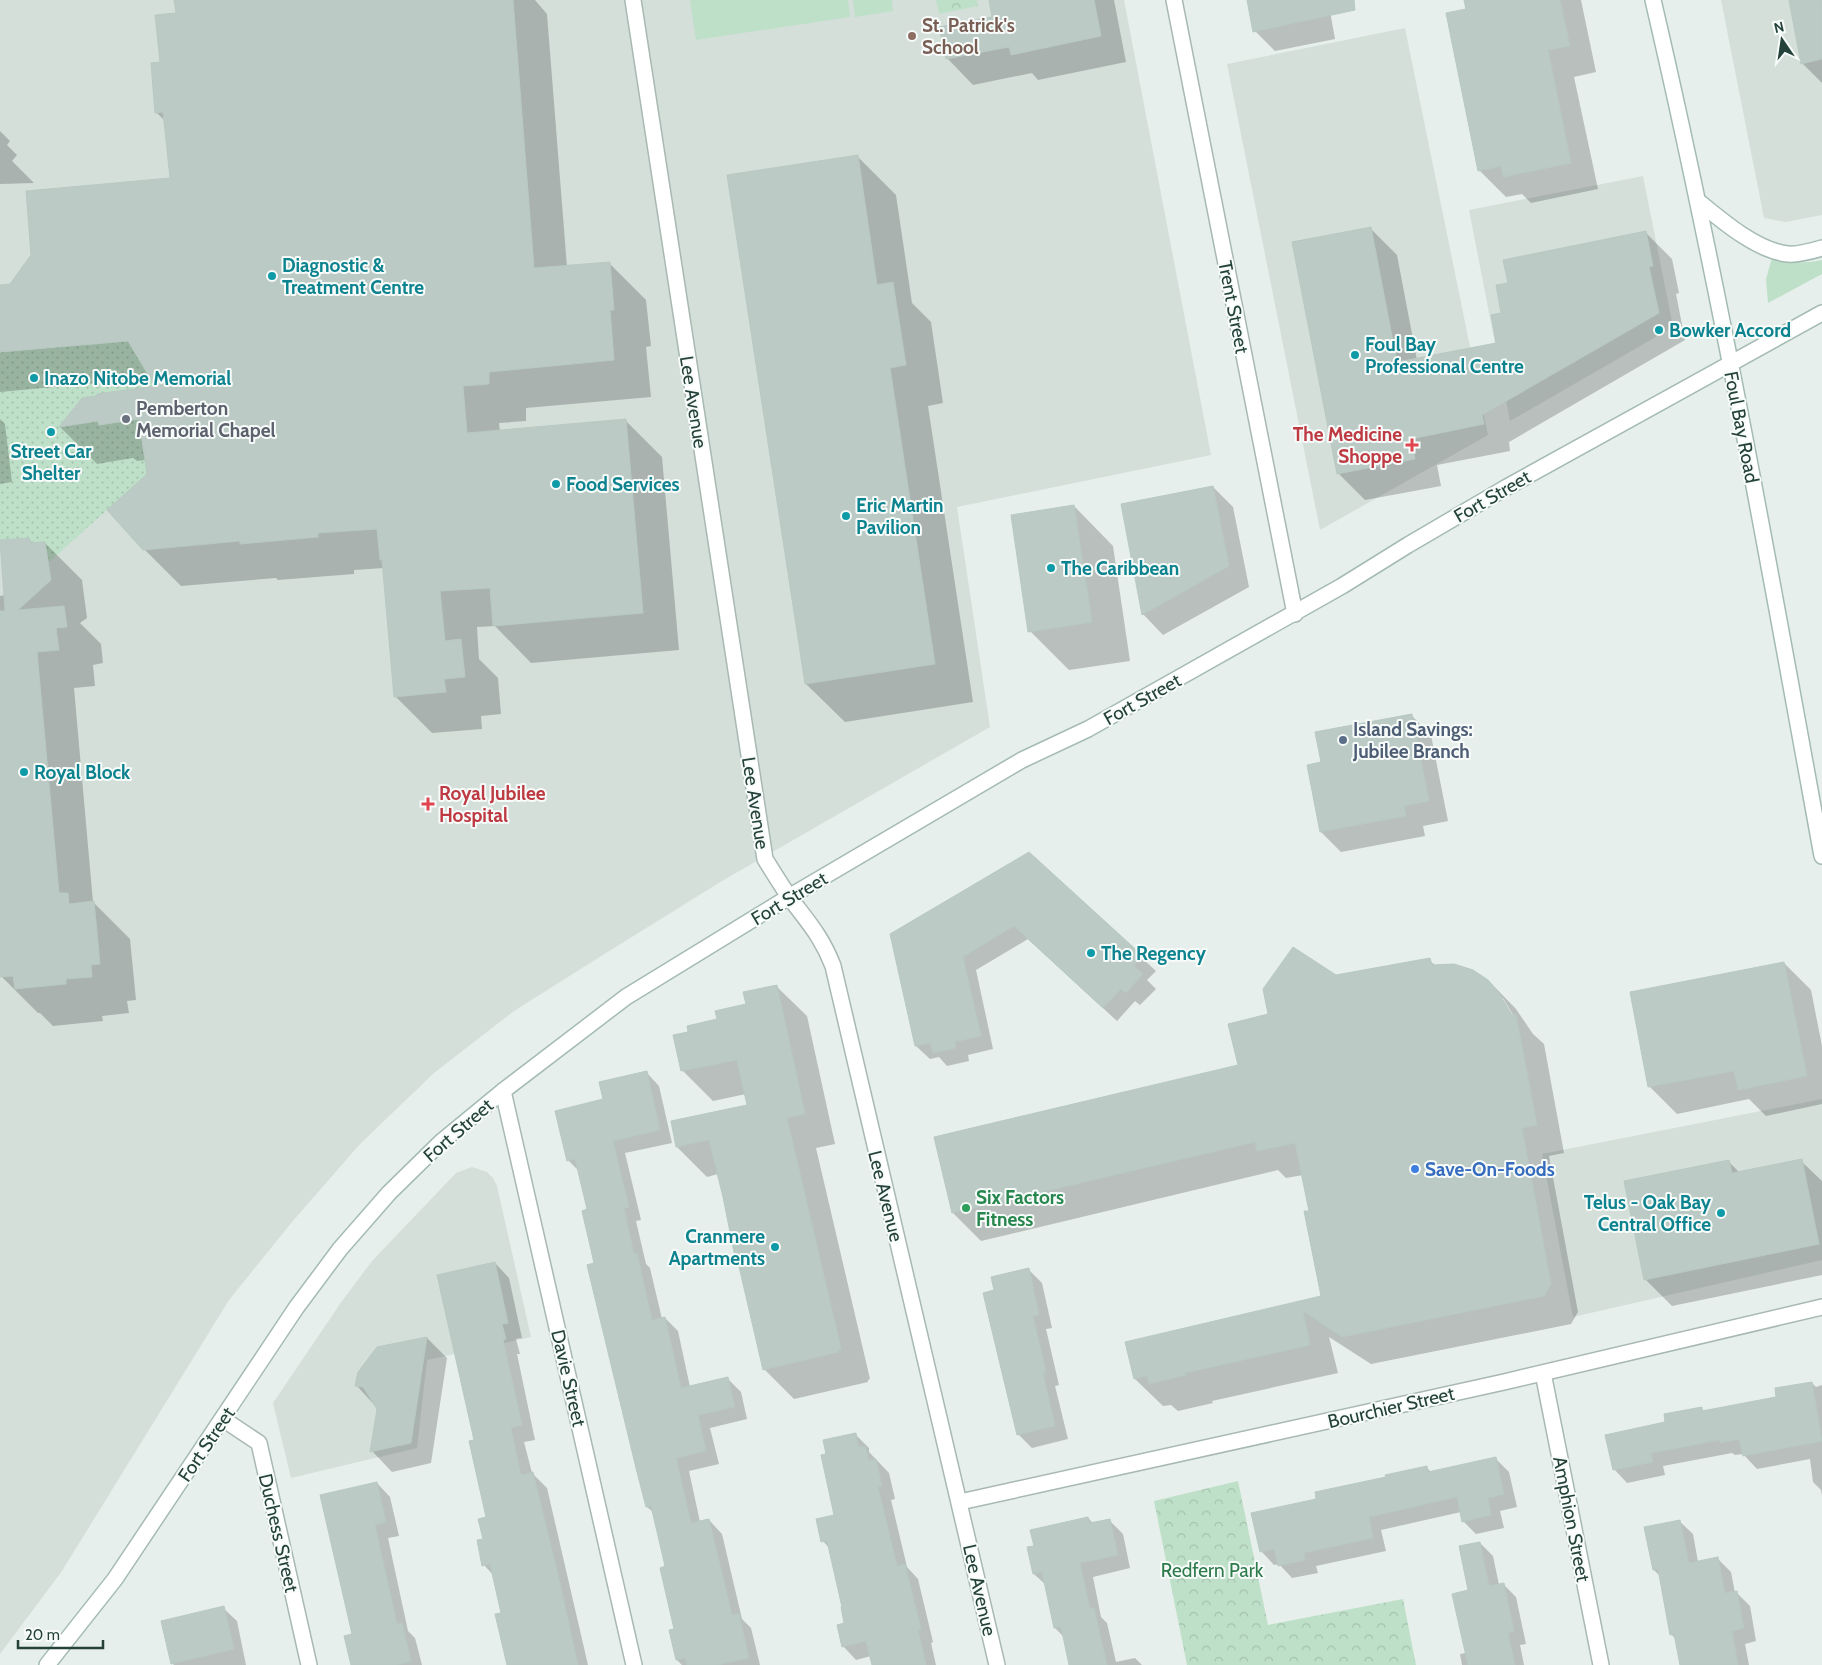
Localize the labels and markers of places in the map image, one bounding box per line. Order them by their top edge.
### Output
place label: St. Patrick's School [922,14,1015,59]
marker: St. Patrick's School [906,30,918,42]
place label: Diagnostic & Treatment Centre [282,254,424,299]
marker: Diagnostic & Treatment Centre [266,270,278,282]
place label: Bowker Accord [1669,319,1791,342]
marker: Bowker Accord [1653,324,1665,336]
place label: Foul Bay Professional Centre [1365,333,1524,378]
marker: Foul Bay Professional Centre [1349,349,1361,361]
place label: Inazo Nitobe Memorial [44,367,231,390]
marker: Inazo Nitobe Memorial [28,372,40,384]
place label: Pemberton Memorial Chapel [136,397,275,442]
marker: Pemberton Memorial Chapel [120,413,132,425]
place label: The Medicine Shoppe [1293,423,1402,468]
marker: Street Car Shelter [45,426,57,438]
marker: The Medicine Shoppe [1406,439,1418,451]
place label: Street Car Shelter [10,440,92,485]
place label: Food Services [566,473,680,496]
marker: Food Services [550,478,562,490]
place label: Eric Martin Pavilion [856,494,943,539]
marker: Eric Martin Pavilion [840,510,852,522]
place label: The Caribbean [1061,557,1179,580]
marker: The Caribbean [1045,562,1057,574]
place label: Island Savings: Jubilee Branch [1352,718,1473,763]
marker: Island Savings: Jubilee Branch [1337,734,1349,746]
place label: Royal Block [34,761,131,784]
marker: Royal Block [18,766,30,778]
place label: Royal Jubilee Hospital [439,782,546,827]
marker: Royal Jubilee Hospital [421,797,435,811]
place label: The Regency [1101,942,1207,965]
marker: The Regency [1085,947,1097,959]
place label: Save-On-Foods [1425,1158,1555,1181]
marker: Save-On-Foods [1409,1163,1421,1175]
place label: Six Factors Fitness [976,1186,1064,1231]
place label: Telus - Oak Bay Central Office [1584,1191,1712,1236]
marker: Six Factors Fitness [960,1202,972,1214]
marker: Telus - Oak Bay Central Office [1715,1207,1727,1219]
place label: Cranmere Apartments [669,1225,765,1270]
marker: Cranmere Apartments [769,1241,781,1253]

